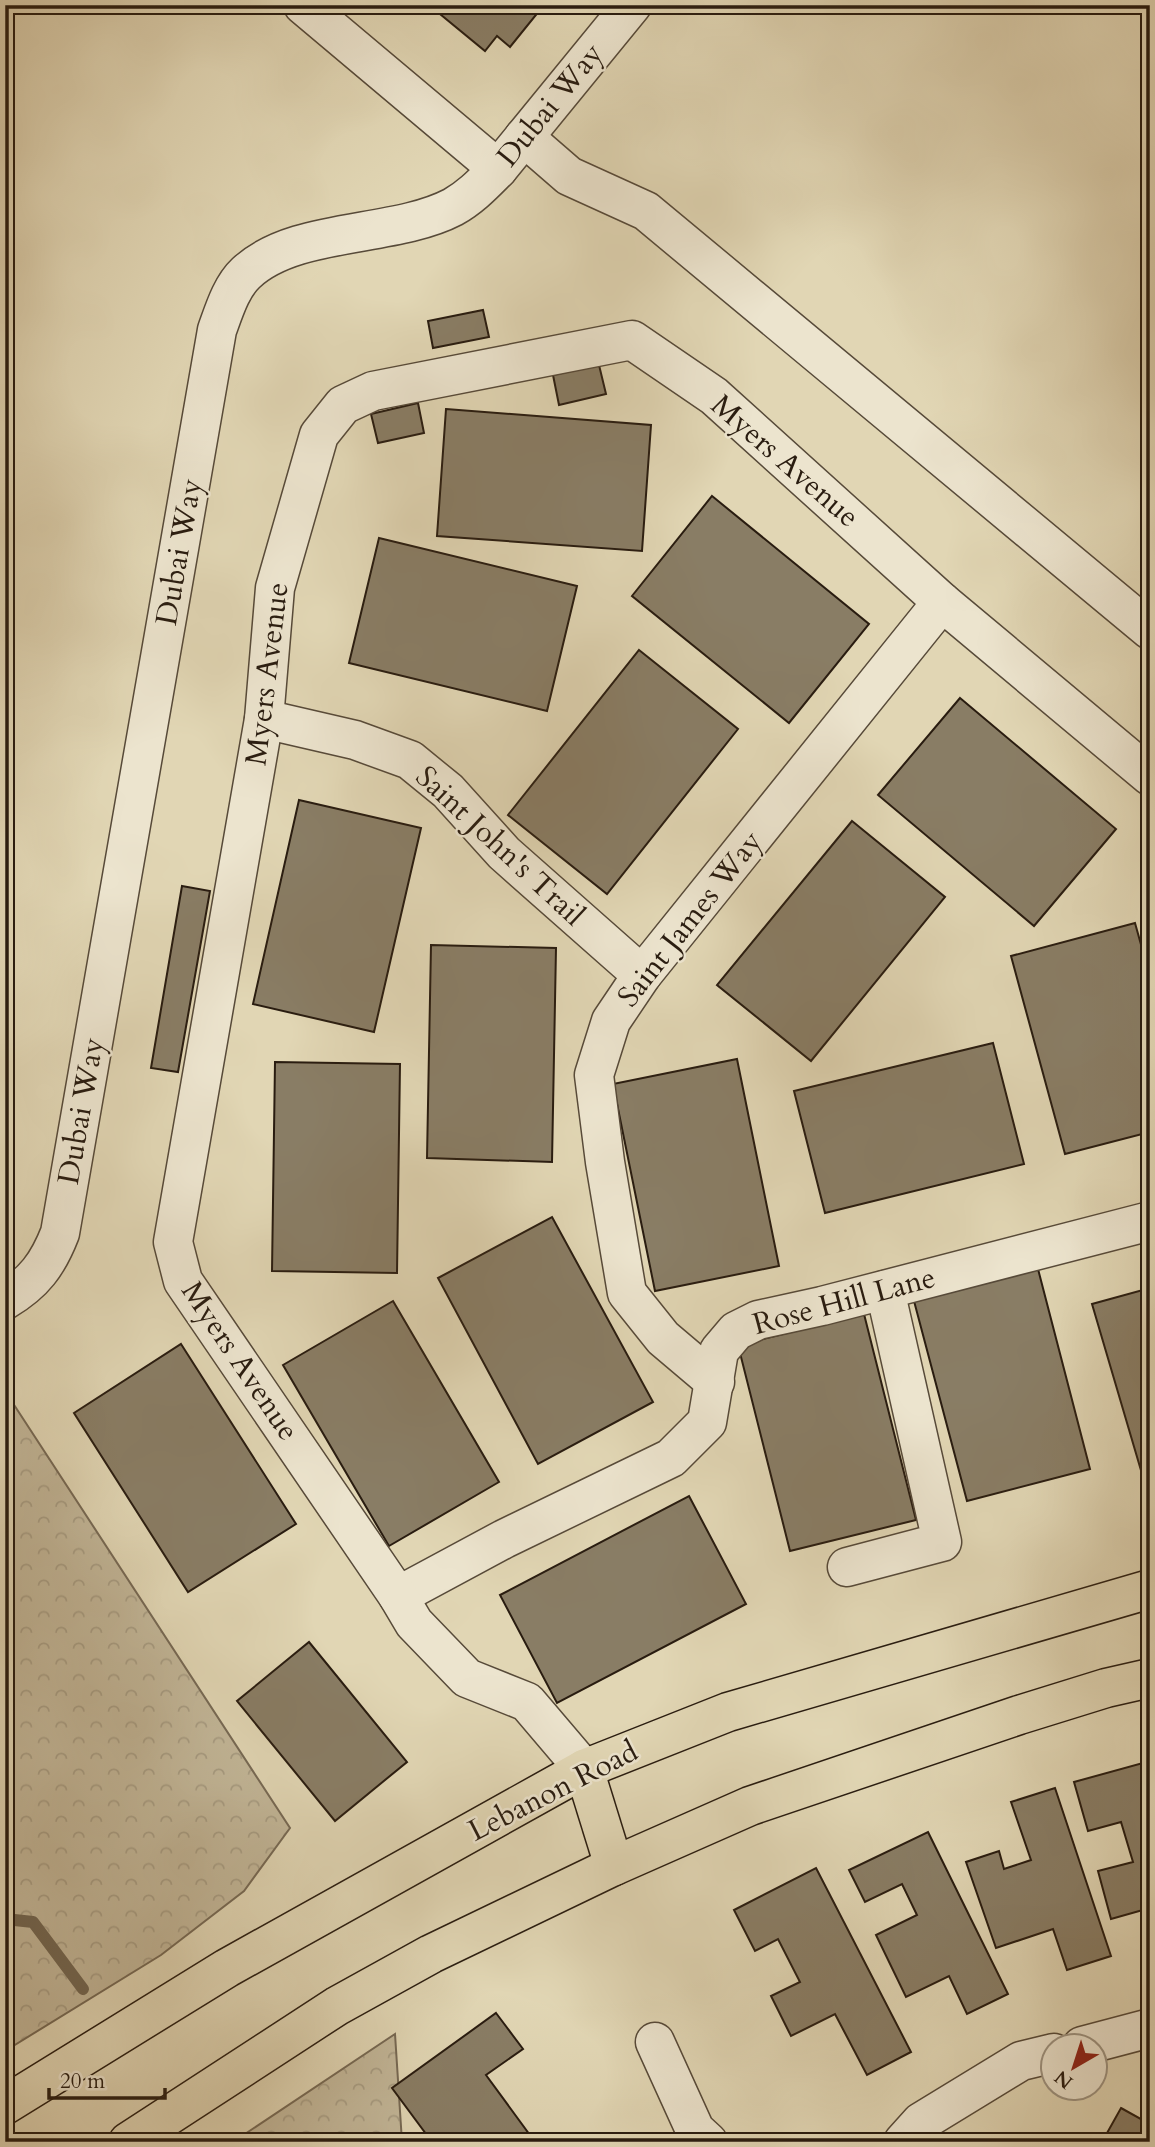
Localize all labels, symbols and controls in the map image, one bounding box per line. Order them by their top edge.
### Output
street label: Dubai Way [487,34,613,176]
street label: Myers Avenue [702,385,868,537]
street label: Dubai Way [146,475,212,629]
street label: Myers Avenue [235,580,299,768]
street label: Saint John's Trail [406,757,594,936]
street label: Saint James Way [608,822,772,1016]
street label: Dubai Way [48,1034,114,1188]
street label: Rose Hill Lane [748,1257,940,1345]
street label: Myers Avenue [172,1273,308,1449]
street label: Lebanon Road [461,1731,645,1851]
north arrow [1040,2032,1110,2102]
scale bar [49,2056,164,2100]
text: N [1049,2064,1079,2095]
text: 20 m [60,2067,105,2096]

